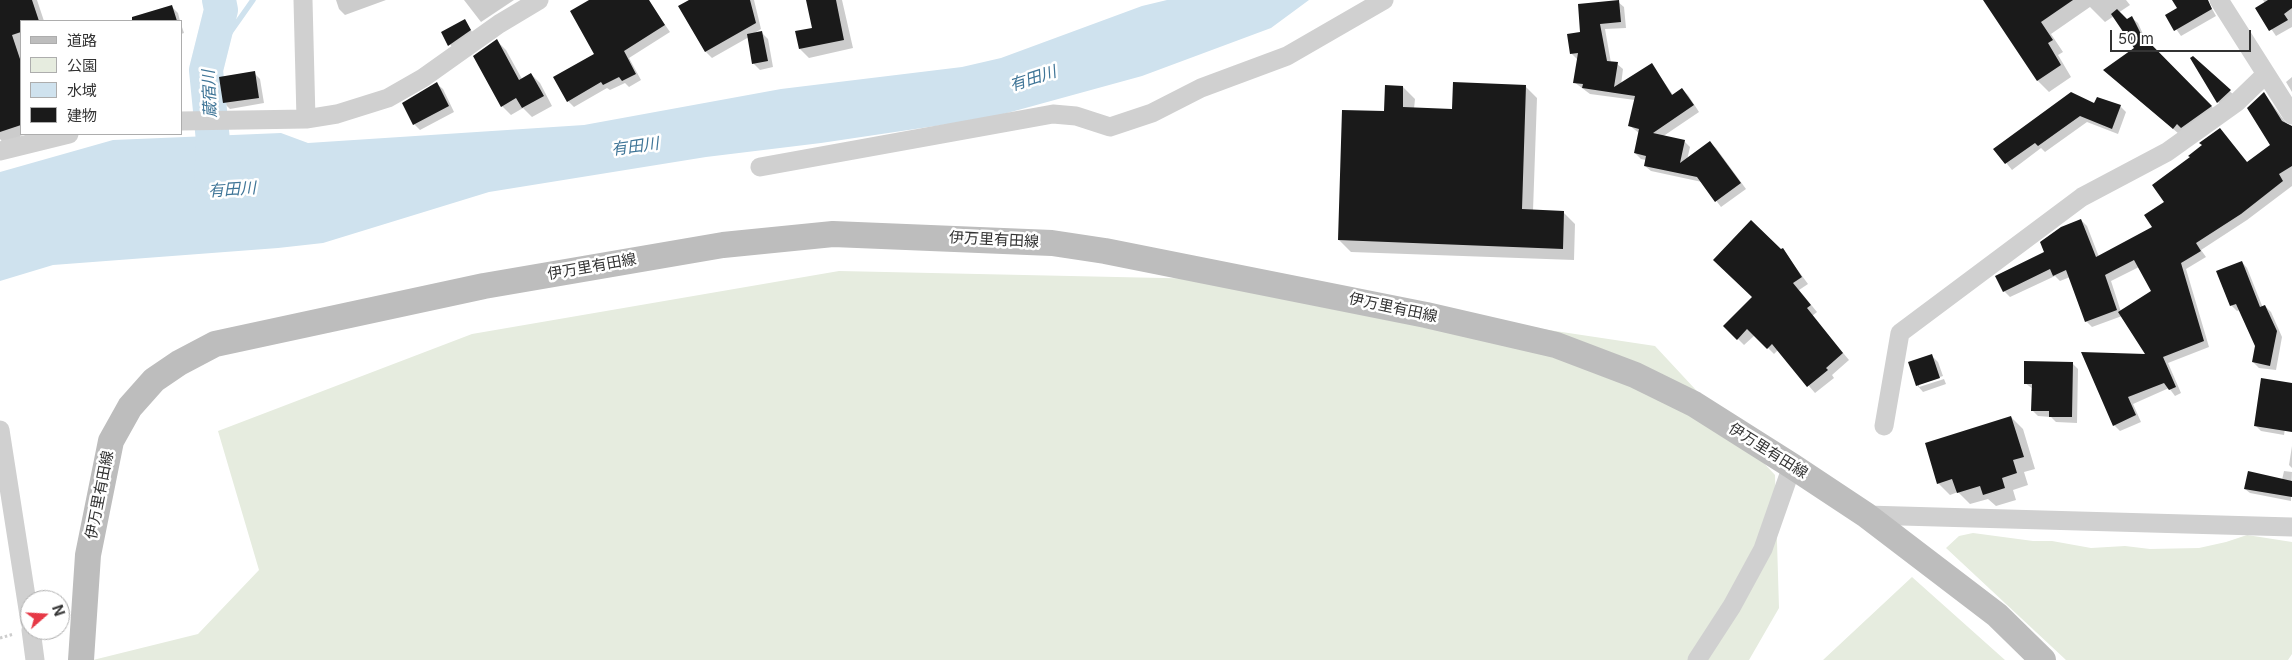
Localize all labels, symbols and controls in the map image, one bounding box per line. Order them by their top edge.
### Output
legend [20,20,182,135]
scale bar [2112,20,2253,52]
text: 50 m [2118,29,2154,48]
text: 道路 [67,31,97,50]
text: 公園 [67,56,97,75]
water label: 有田川 [1007,62,1059,96]
water label: 蔵宿川 [199,70,221,118]
text: 水域 [67,81,97,100]
text: 建物 [67,106,97,125]
water label: 有田川 [610,134,660,160]
water label: 有田川 [207,179,257,201]
street label: 伊万里有田線 [949,229,1039,251]
street label: 伊万里有田線 [546,250,638,284]
street label: 伊万里有田線 [1347,290,1439,326]
street label: 伊万里有田線 [1725,420,1811,482]
street label: 伊万里有田線 [83,449,117,541]
north arrow [20,590,70,640]
text: N [49,602,68,618]

